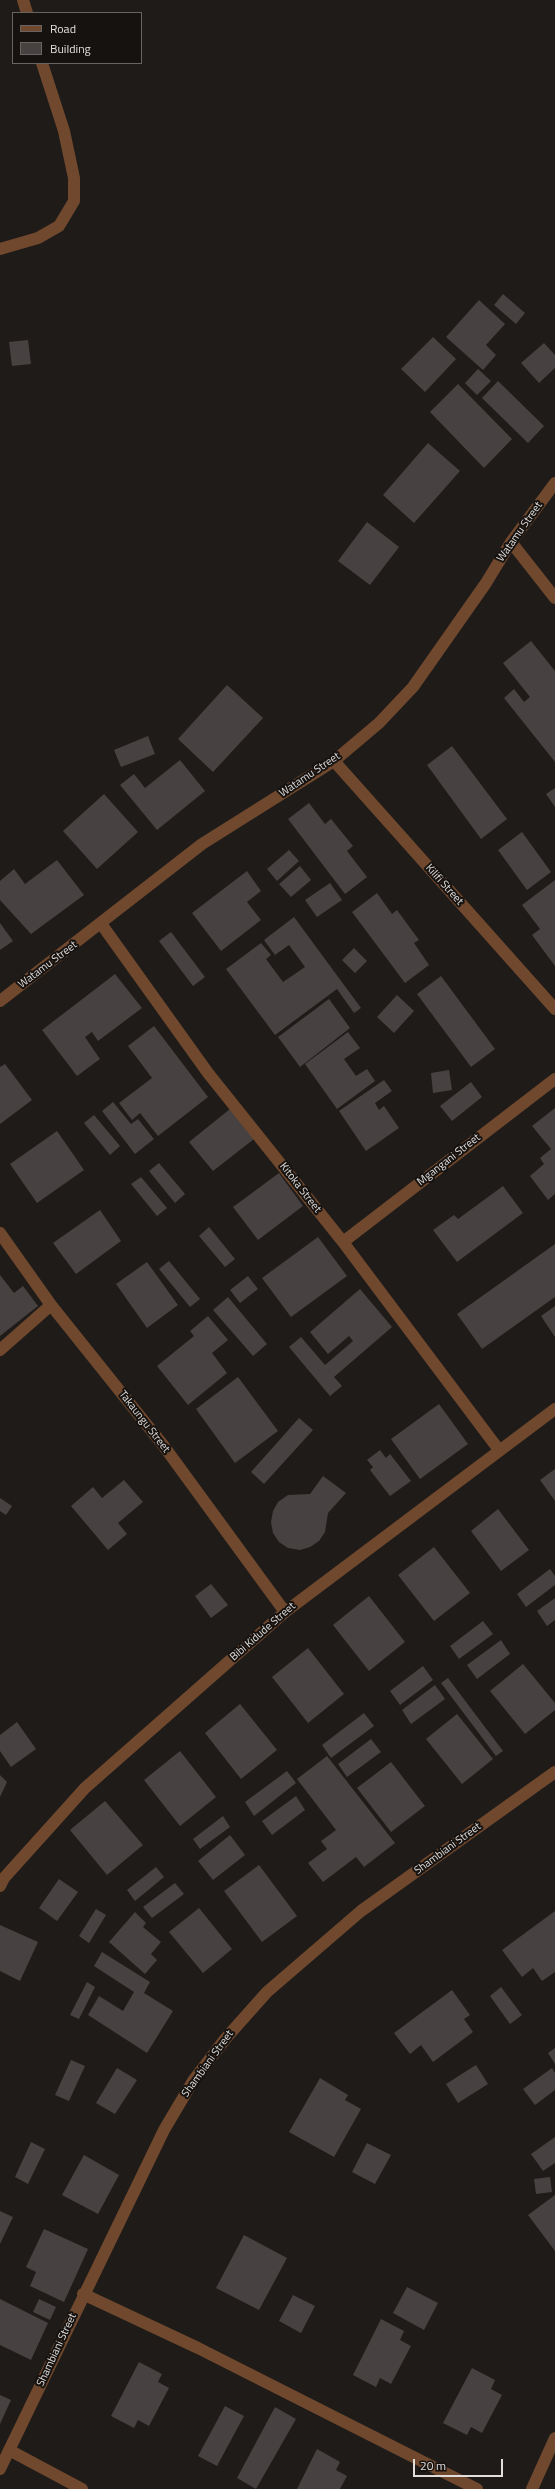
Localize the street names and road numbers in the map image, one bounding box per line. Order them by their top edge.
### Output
street label: Watamu Street [494,499,546,565]
street label: Watamu Street [277,750,343,800]
street label: Kilifi Street [422,862,466,908]
street label: Watamu Street [16,939,80,991]
street label: Mgangani Street [415,1131,483,1189]
street label: Kitoka Street [276,1160,324,1216]
street label: Takaungu Street [116,1388,172,1456]
street label: Bibi Kidude Street [228,1600,298,1664]
street label: Shambiani Street [412,1820,484,1878]
street label: Shambiani Street [179,2028,237,2100]
street label: Shambiani Street [34,2311,80,2389]

